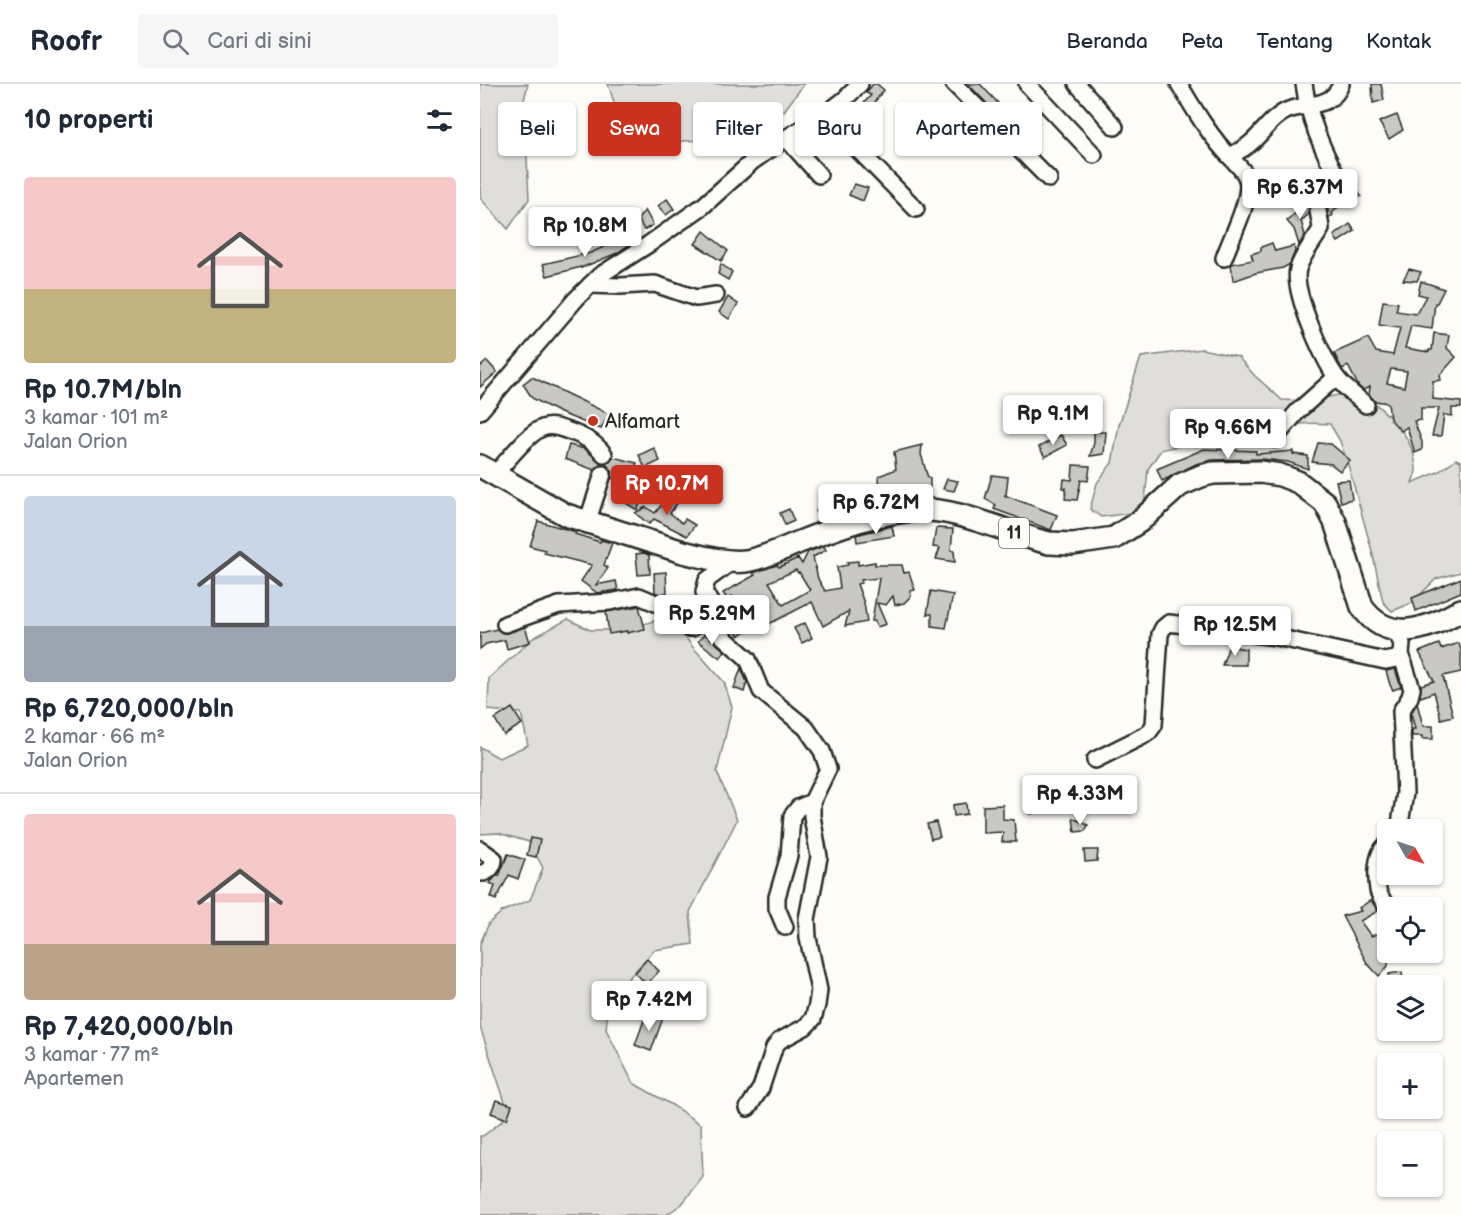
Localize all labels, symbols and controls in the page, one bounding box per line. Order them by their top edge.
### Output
search box [138,14,558,68]
text: Roofr [30,25,102,58]
icon: search [159,25,192,58]
text: Cari di sini [207,28,312,55]
text: Beranda [1066,29,1148,54]
text: Peta [1181,29,1224,54]
text: Tentang [1257,29,1333,54]
text: Kontak [1366,29,1431,54]
chip: Beli [498,102,576,156]
chip: Sewa [588,102,681,156]
chip: Filter [693,102,783,156]
chip: Baru [795,102,883,156]
chip: Apartemen [895,102,1042,156]
icon: filters [423,104,456,137]
text: 10 properti [24,105,153,136]
pin: Rp 6.37M [1238,169,1362,220]
text: Rp 6.37M [1256,176,1344,200]
pin: Rp 10.8M [523,207,647,258]
text: Rp 10.8M [542,214,628,238]
icon: home [186,216,294,324]
text: Rp 10.7M/bln [24,375,182,406]
pin: Rp 9.1M [998,395,1108,446]
text: Rp 9.1M [1017,402,1089,426]
text: 3 kamar · 101 m² [24,406,168,430]
pin: Rp 9.66M [1166,409,1290,460]
place label: Alfamart [605,410,680,434]
marker: Alfamart [586,414,600,428]
text: Rp 9.66M [1184,416,1272,440]
text: Jalan Orion [24,430,127,454]
pin: Rp 10.7M [605,465,729,516]
text: Rp 10.7M [625,472,709,496]
pin: Rp 6.72M [814,484,938,535]
text: Rp 6.72M [832,491,920,515]
road number: 11 [999,518,1029,548]
icon: home [186,535,294,643]
pin: Rp 5.29M [650,595,774,646]
text: Rp 5.29M [668,602,756,626]
pin: Rp 12.5M [1173,606,1297,657]
text: Rp 12.5M [1193,613,1277,637]
text: Rp 6,720,000/bln [24,694,234,725]
text: 2 kamar · 66 m² [24,725,165,749]
text: Jalan Orion [24,749,127,773]
pin: Rp 4.33M [1018,775,1142,826]
text: Rp 4.33M [1036,782,1124,806]
north arrow [1377,819,1443,885]
map controls [1377,819,1443,1197]
icon: home [186,853,294,961]
button: locate [1377,897,1443,963]
button: layers [1377,975,1443,1041]
pin: Rp 7.42M [587,981,711,1032]
text: Rp 7.42M [605,988,693,1012]
text: Rp 7,420,000/bln [24,1012,234,1043]
text: 3 kamar · 77 m² [24,1043,159,1067]
button: + [1377,1053,1443,1119]
text: Apartemen [24,1067,124,1091]
button: − [1377,1131,1443,1197]

